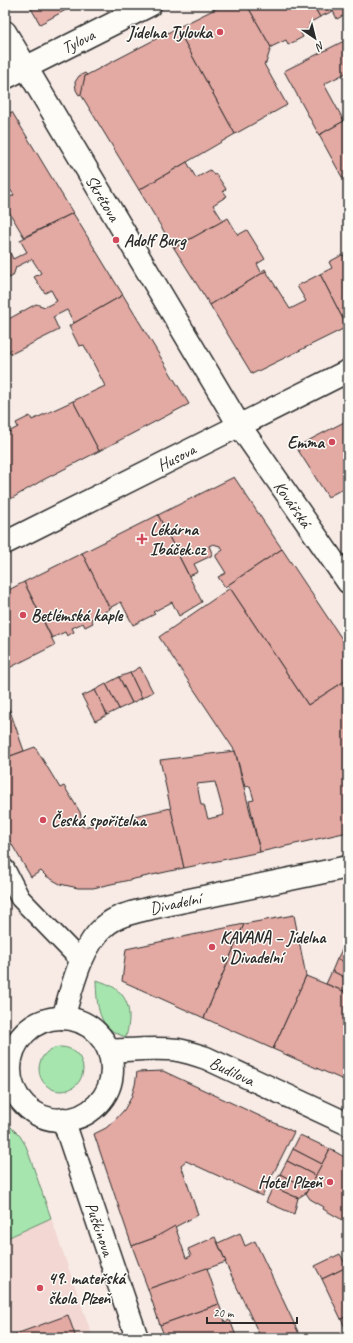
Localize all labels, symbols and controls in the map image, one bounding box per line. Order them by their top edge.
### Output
north arrow [295,18,335,58]
place label: Jídelna Tylovka [127,22,213,43]
street label: Tylova [58,24,99,59]
marker: Jídelna Tylovka [215,27,225,37]
text: N [312,39,328,55]
street label: Skrétova [81,171,125,226]
place label: Adolf Burg [124,230,187,251]
marker: Adolf Burg [111,235,121,245]
place label: Emma [287,432,325,453]
marker: Emma [327,437,337,447]
street label: Husova [154,438,201,476]
street label: Kovářská [269,477,317,533]
place label: Lékárna Ibáček.cz [150,519,207,560]
marker: Lékárna Ibáček.cz [137,534,147,544]
place label: Betlémská kaple [31,605,124,626]
marker: Betlémská kaple [18,610,28,620]
place label: Česká spořitelna [51,810,148,831]
marker: Česká spořitelna [38,815,48,825]
street label: Divadelní [148,887,206,919]
place label: KAVANA – Jídelna v Divadelní [220,927,328,968]
marker: KAVANA – Jídelna v Divadelní [207,942,217,952]
street label: Budilova [206,1052,259,1092]
place label: Hotel Plzeň [258,1172,324,1193]
marker: Hotel Plzeň [325,1177,335,1187]
street label: Puškinova [81,1200,119,1261]
place label: 49. mateřská škola Plzeň [48,1268,127,1309]
marker: 49. mateřská škola Plzeň [35,1283,45,1293]
scale bar [207,1299,297,1325]
text: 20 m [213,1305,235,1321]

